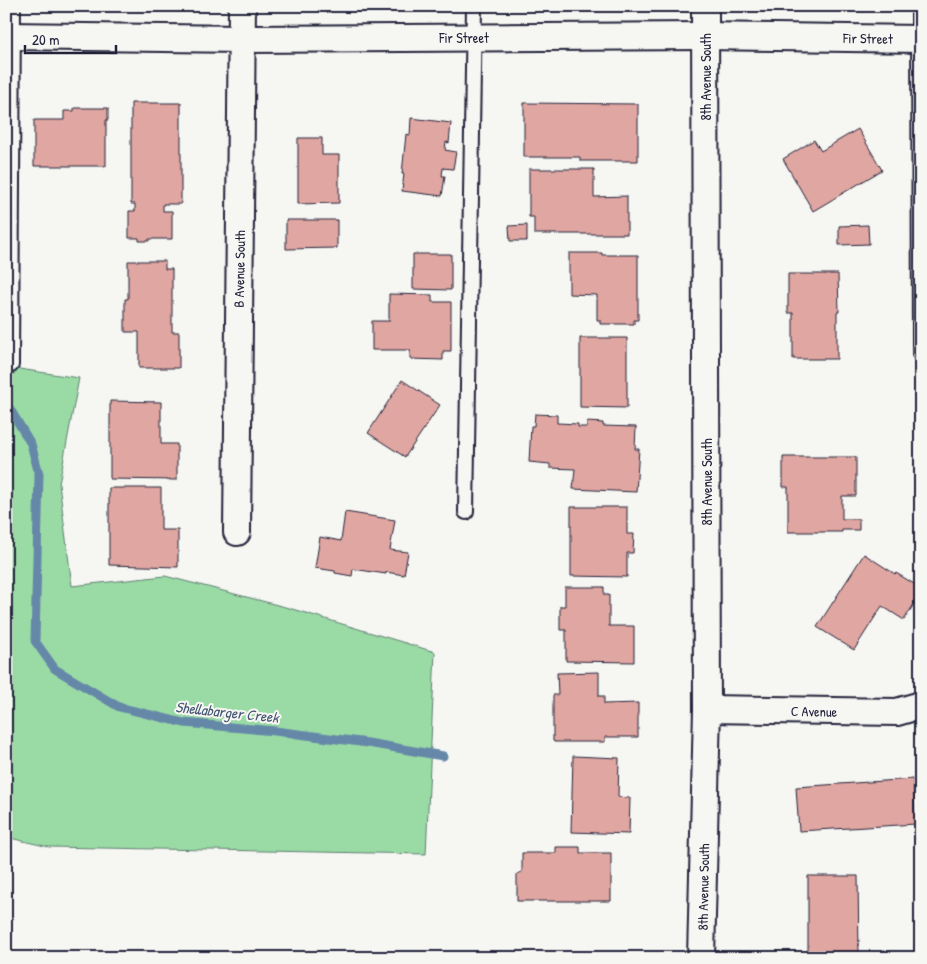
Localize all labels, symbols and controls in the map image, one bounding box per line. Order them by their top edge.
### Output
scale bar [25,22,116,54]
street label: Fir Street [438,28,489,47]
street label: Fir Street [842,28,893,48]
text: 20 m [32,29,59,50]
street label: 8th Avenue South [696,33,715,121]
street label: B Avenue South [229,230,249,308]
street label: 8th Avenue South [697,438,716,526]
water label: Shellabarger Creek [174,696,281,728]
street label: C Avenue [791,701,838,721]
street label: 8th Avenue South [693,843,713,931]

